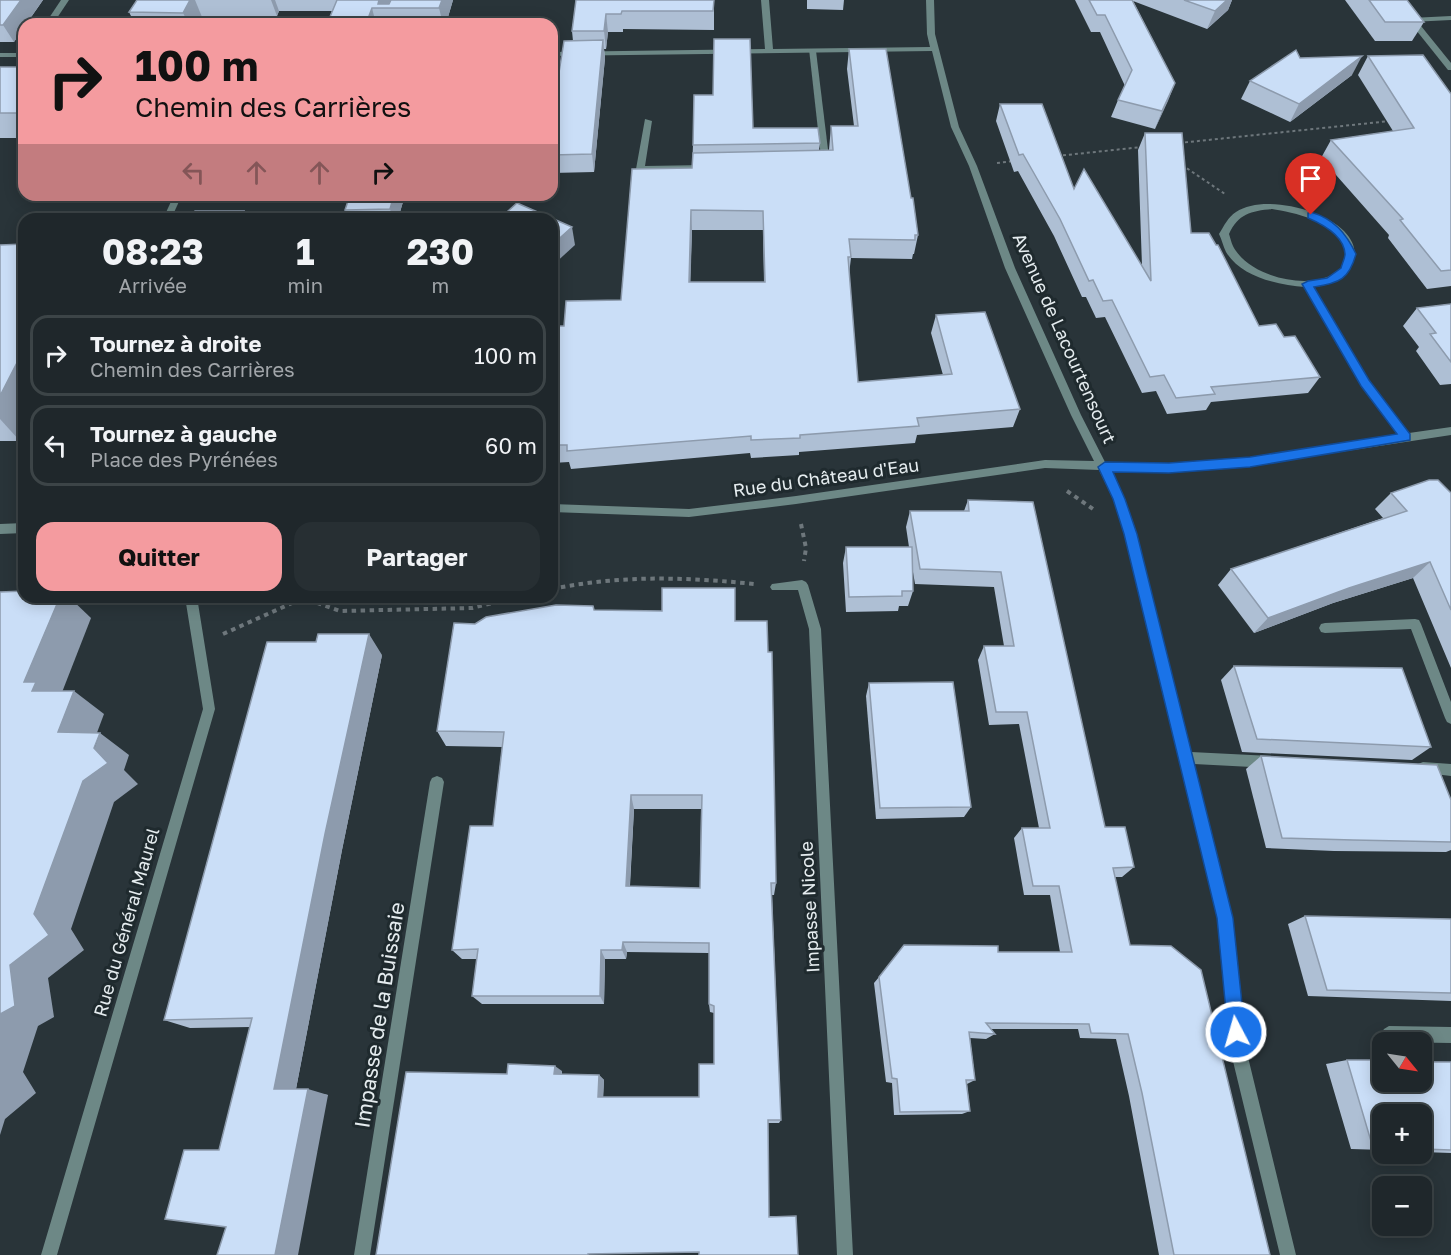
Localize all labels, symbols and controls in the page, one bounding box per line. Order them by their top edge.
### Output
text: 100 m [135,40,258,90]
icon: right [36,42,114,120]
text: Chemin des Carrières [135,91,411,123]
pin [1285,153,1336,215]
icon: left [177,156,210,189]
icon: ahead [240,156,273,189]
icon: ahead [303,156,336,189]
icon: right [366,156,399,189]
icon: arrive [1294,162,1327,195]
street label: Avenue de Lacourtensourt [1009,229,1121,447]
text: 08:23 [102,230,204,273]
text: 1 [296,230,315,273]
text: 230 [407,230,474,273]
text: Arrivée [119,273,187,297]
text: min [288,273,323,297]
text: m [432,273,449,297]
text: Tournez à droite [90,330,261,357]
icon: right [39,339,72,372]
text: 100 m [474,342,537,369]
text: Chemin des Carrières [90,357,295,381]
text: Tournez à gauche [90,420,277,447]
icon: left [39,429,72,462]
text: 60 m [485,432,537,459]
text: Place des Pyrénées [90,447,278,471]
street label: Rue du Château d'Eau [732,453,920,501]
button: Quitter [36,522,282,591]
button: Partager [294,522,540,591]
street label: Rue du Général Maurel [88,825,164,1019]
street label: Impasse Nicole [795,841,823,973]
street label: Impasse de la Buissaie [348,900,410,1130]
position arrow [1204,1000,1268,1064]
north arrow [1372,1032,1432,1092]
map controls [1372,1032,1432,1236]
button: + [1372,1104,1432,1164]
button: − [1372,1176,1432,1236]

